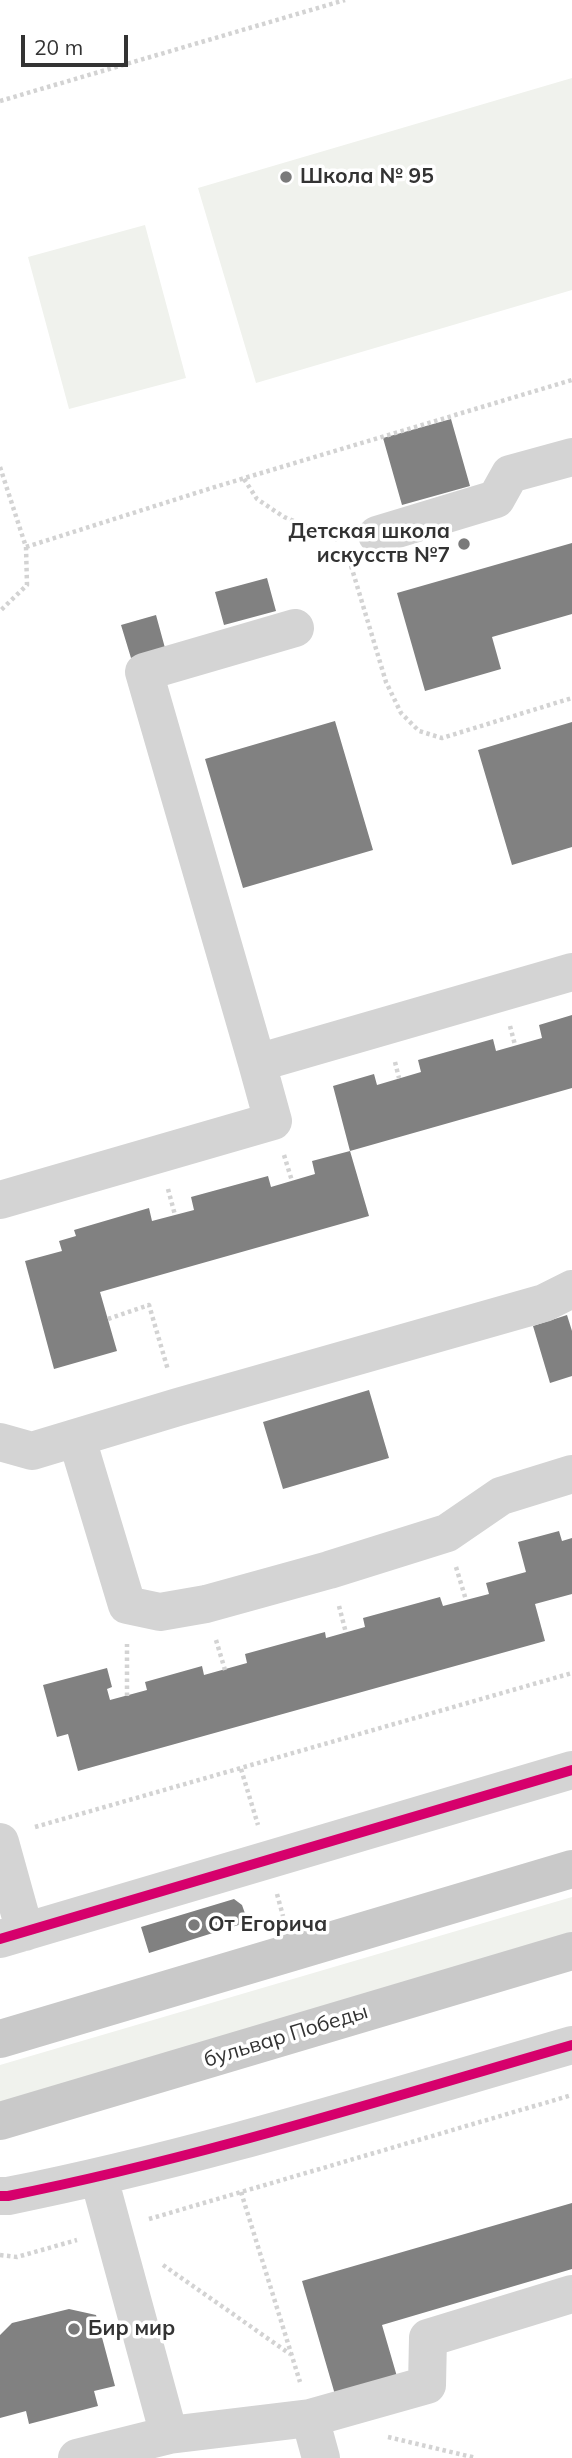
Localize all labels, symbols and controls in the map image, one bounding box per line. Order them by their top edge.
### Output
scale bar [24,21,131,65]
text: 20 m [34,34,83,60]
place label: Школа № 95 [300,164,434,190]
marker: Школа № 95 [278,169,294,185]
place label: Детская школа искусств №7 [289,519,450,569]
marker: Детская школа искусств №7 [456,536,472,552]
place label: От Егорича [208,1912,327,1938]
marker: От Егорича [186,1917,202,1933]
street label: бульвар Победы [201,1999,371,2073]
place label: Бир мир [88,2316,175,2342]
marker: Бир мир [66,2321,82,2337]

